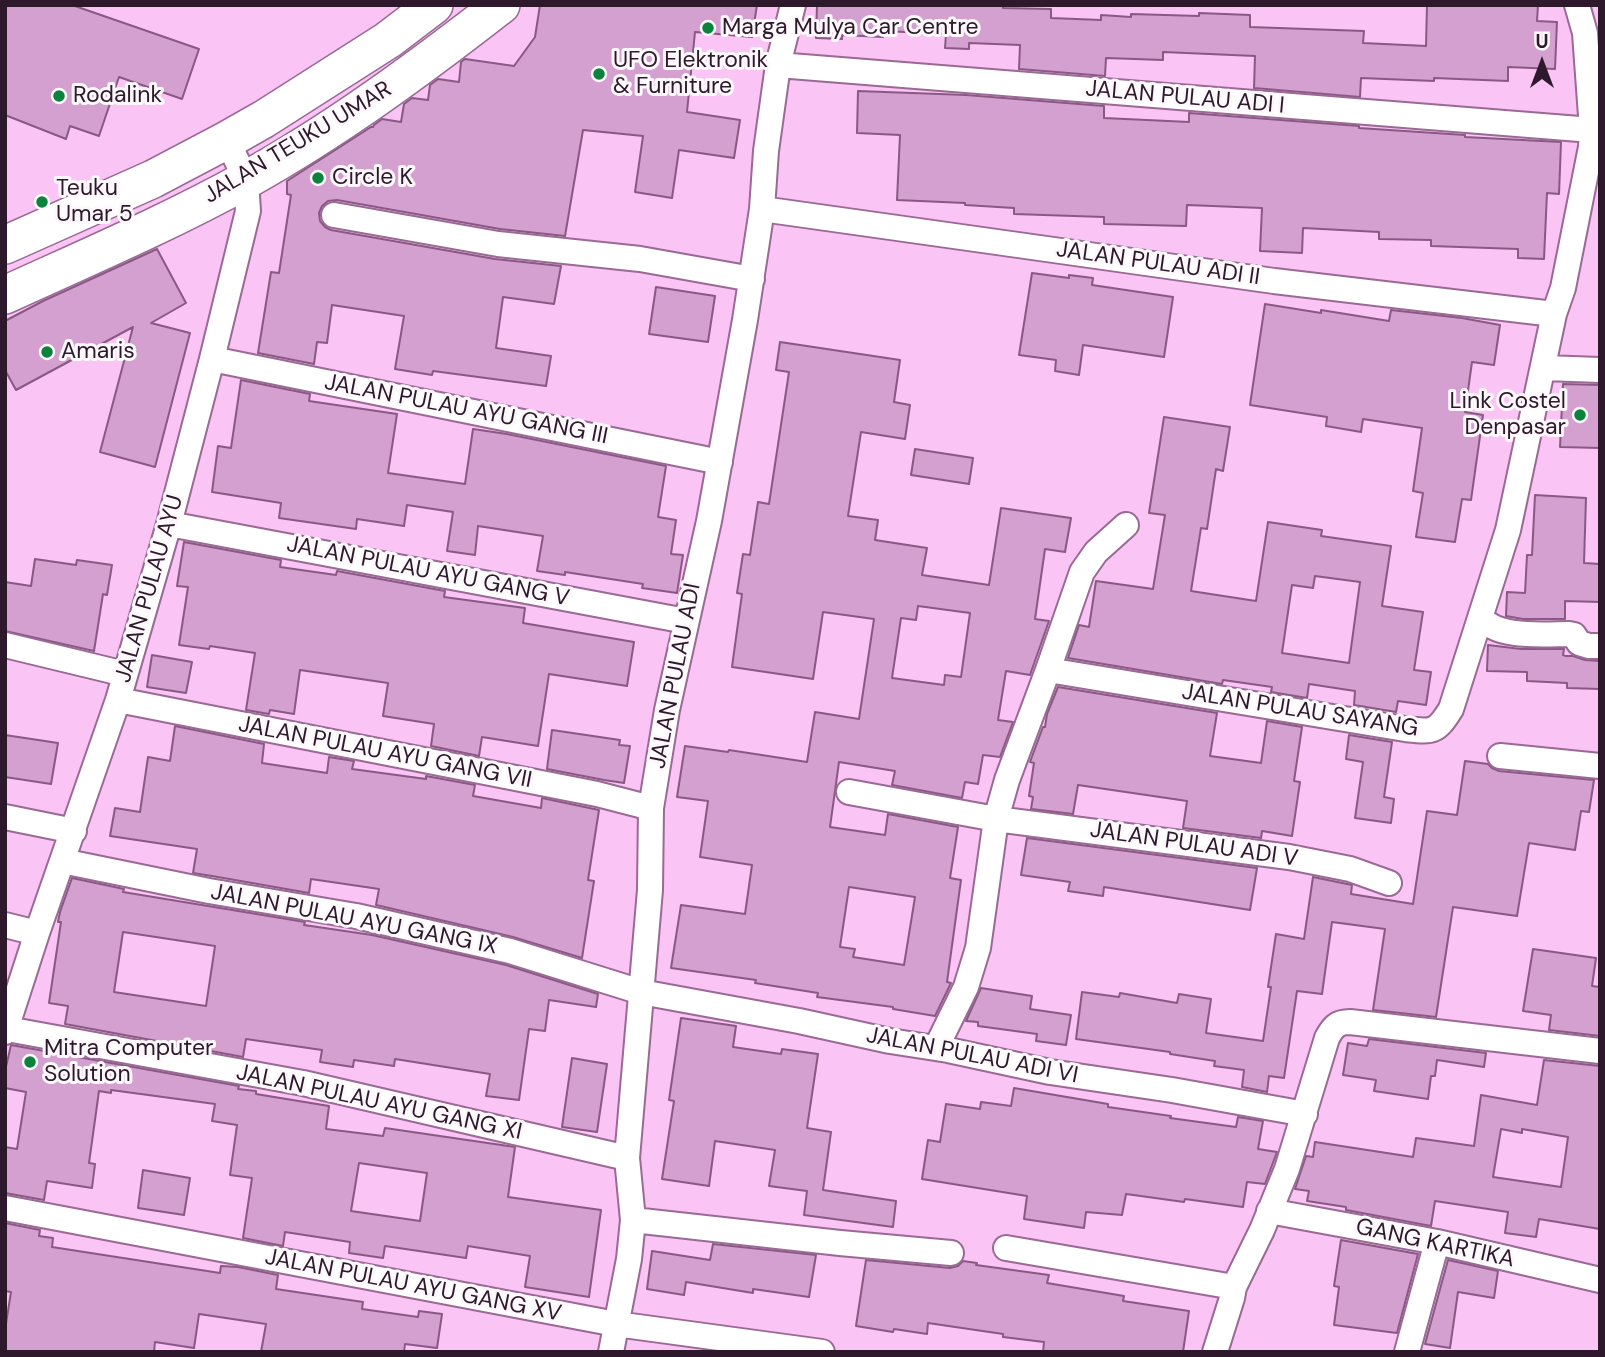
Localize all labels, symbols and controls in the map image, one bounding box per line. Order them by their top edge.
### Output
place label: Marga Mulya Car Centre [722,14,978,42]
marker: Marga Mulya Car Centre [700,20,716,36]
north arrow [1507,28,1577,98]
text: U [1535,29,1549,54]
place label: UFO Elektronik & Furniture [613,47,768,101]
marker: UFO Elektronik & Furniture [591,66,607,82]
street label: JALAN TEUKU UMAR [199,76,397,210]
street label: JALAN PULAU ADI I [1084,76,1286,120]
place label: Rodalink [73,82,162,110]
marker: Rodalink [51,88,67,104]
place label: Circle K [332,164,413,192]
marker: Circle K [310,170,326,186]
place label: Teuku Umar 5 [56,175,133,229]
marker: Teuku Umar 5 [34,194,50,210]
street label: JALAN PULAU ADI II [1054,236,1262,292]
place label: Amaris [61,338,135,366]
marker: Amaris [39,344,55,360]
street label: JALAN PULAU AYU GANG III [322,369,610,451]
place label: Link Costel Denpasar [1449,388,1566,442]
marker: Link Costel Denpasar [1572,407,1588,423]
street label: JALAN PULAU AYU [110,492,190,686]
street label: JALAN PULAU AYU GANG V [284,531,572,613]
street label: JALAN PULAU ADI [644,581,708,771]
street label: JALAN PULAU SAYANG [1180,679,1420,743]
street label: JALAN PULAU AYU GANG VII [236,711,534,795]
street label: JALAN PULAU ADI V [1088,817,1300,873]
street label: JALAN PULAU AYU GANG IX [208,879,500,961]
street label: JALAN PULAU ADI VI [864,1022,1080,1090]
place label: Mitra Computer Solution [44,1035,213,1089]
marker: Mitra Computer Solution [22,1054,38,1070]
street label: JALAN PULAU AYU GANG XI [234,1059,524,1147]
street label: GANG KARTIKA [1353,1214,1517,1274]
street label: JALAN PULAU AYU GANG XV [262,1244,564,1328]

